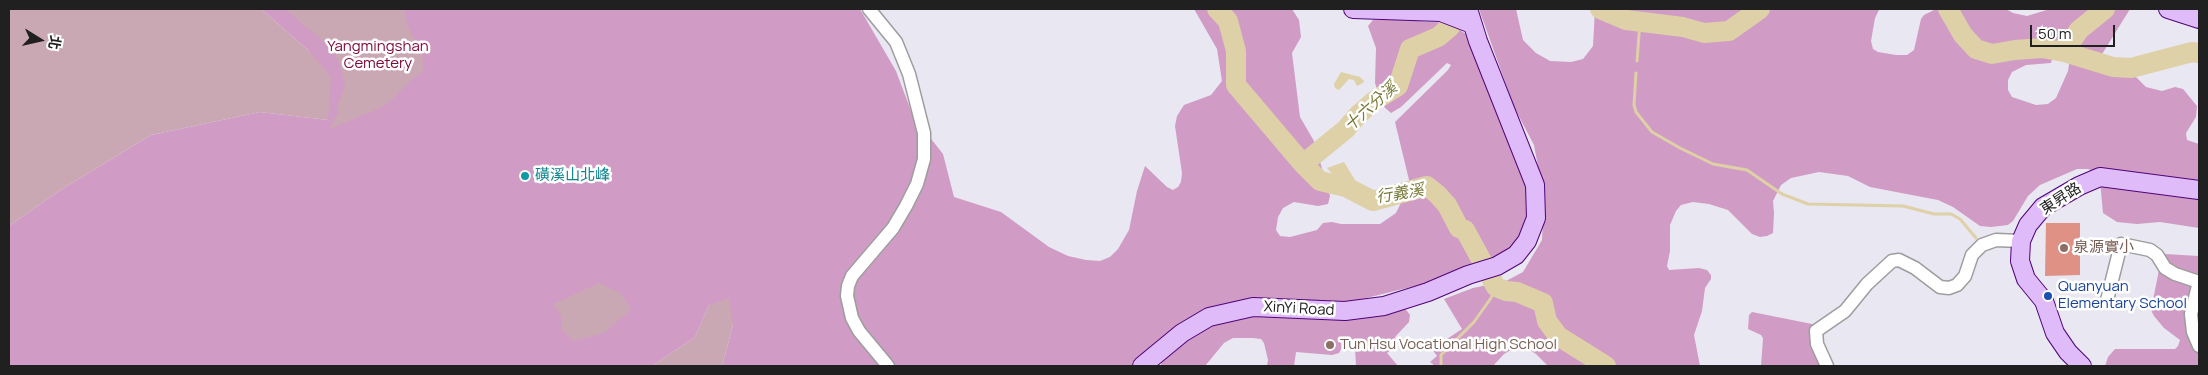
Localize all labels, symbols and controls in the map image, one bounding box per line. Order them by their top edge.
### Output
north arrow [15,15,65,65]
scale bar [2033,15,2118,47]
text: 50 m [2038,23,2072,44]
text: 北 [45,34,66,51]
park label: Yangmingshan Cemetery [327,38,429,73]
water label: 十六分溪 [1341,78,1401,136]
place label: 磺溪山北峰 [535,167,610,185]
marker: 磺溪山北峰 [519,170,531,182]
street label: 東昇路 [2037,179,2085,219]
water label: 行義溪 [1375,181,1425,207]
place label: 泉源實小 [2074,239,2134,257]
marker: 泉源實小 [2058,242,2070,254]
place label: Quanyuan Elementary School [2058,278,2187,313]
marker: Quanyuan Elementary School [2042,290,2054,302]
street label: XinYi Road [1263,298,1335,320]
place label: Tun Hsu Vocational High School [1340,336,1557,354]
marker: Tun Hsu Vocational High School [1324,339,1336,351]

